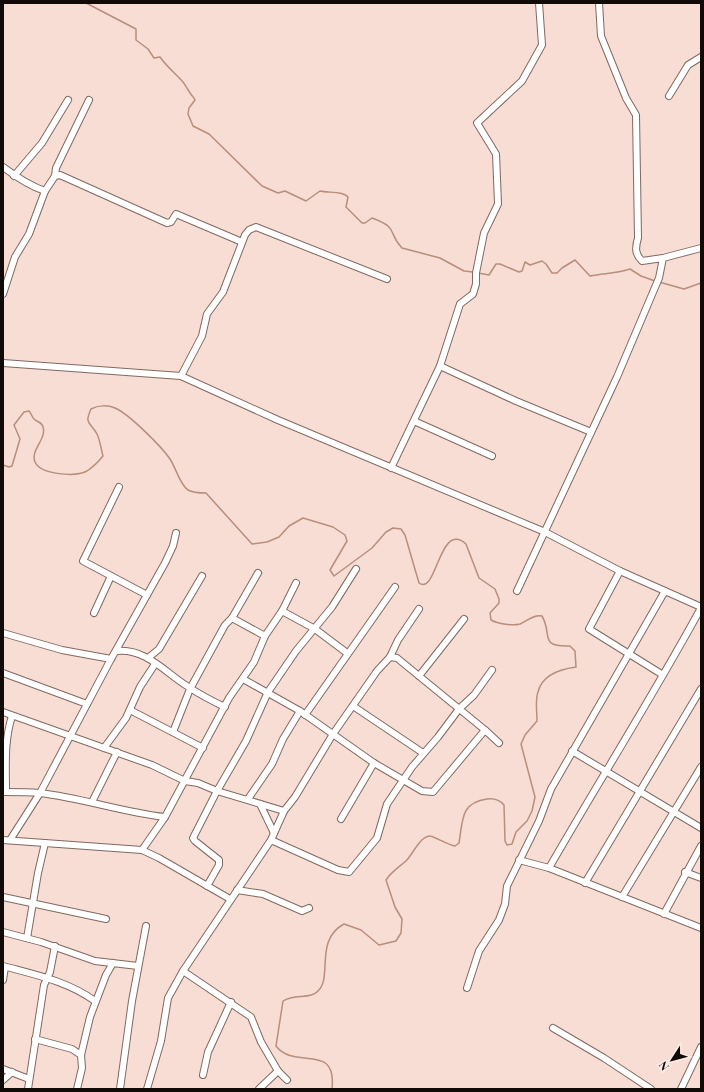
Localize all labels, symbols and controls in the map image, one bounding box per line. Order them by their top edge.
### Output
north arrow [652,1040,692,1080]
text: N [655,1059,672,1074]

